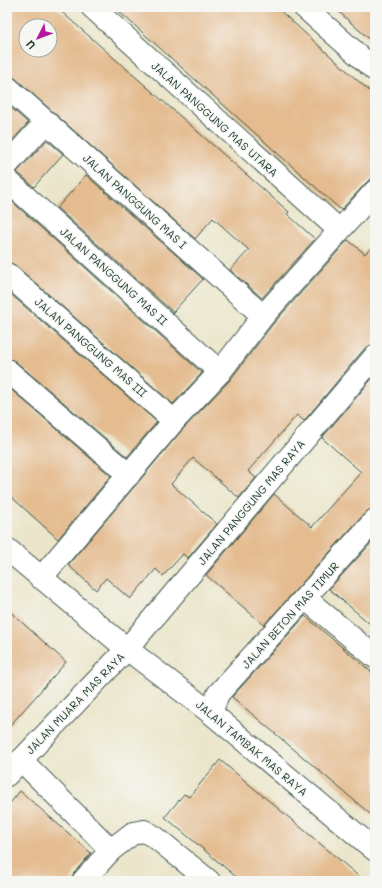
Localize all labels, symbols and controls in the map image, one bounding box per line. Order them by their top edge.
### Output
north arrow [18,18,58,58]
text: U [22,37,38,53]
street label: JALAN PANGGUNG MAS UTARA [148,58,282,180]
street label: JALAN PANGGUNG MAS I [80,150,190,252]
street label: JALAN PANGGUNG MAS II [57,224,171,328]
street label: JALAN PANGGUNG MAS III [32,294,150,400]
street label: JALAN PANGGUNG MAS RAYA [194,436,308,568]
street label: JALAN BETON MAS TIMUR [238,559,342,671]
street label: JALAN MUARA MAS RAYA [22,649,128,757]
street label: JALAN TAMBAK MAS RAYA [193,697,311,799]

